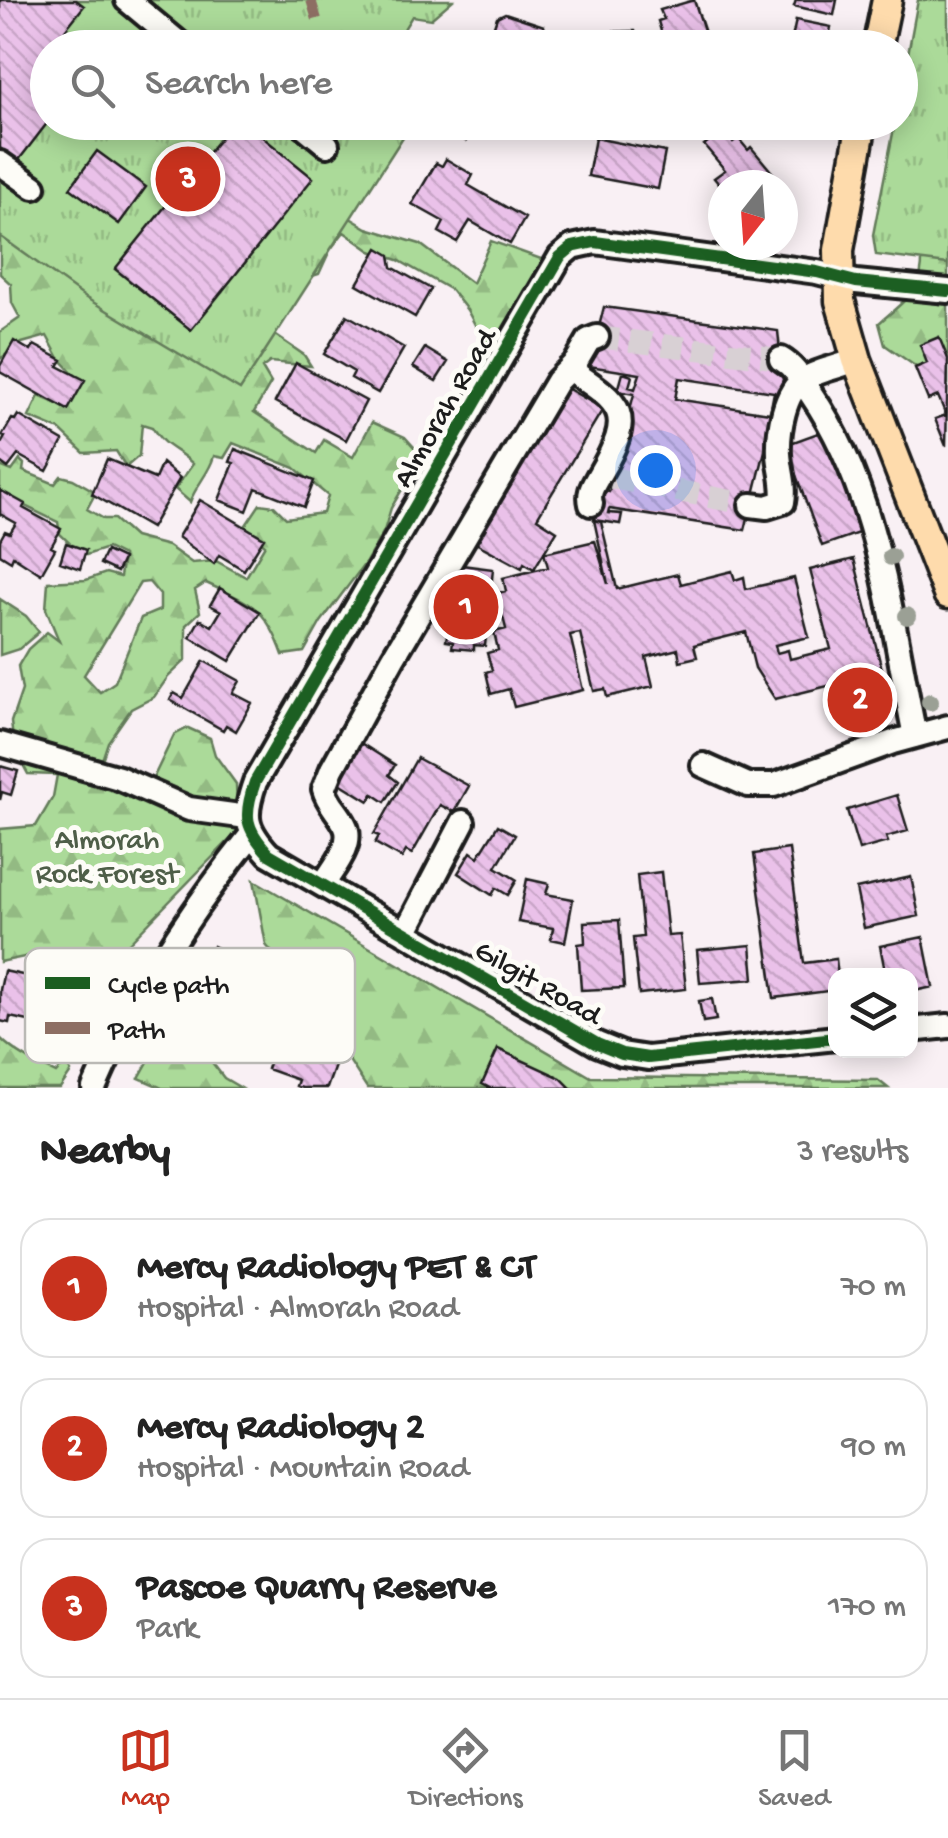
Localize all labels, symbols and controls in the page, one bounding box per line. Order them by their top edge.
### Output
search box [30,30,918,140]
icon: search [65,58,120,113]
text: Search here [145,63,332,107]
pin: 3 [156,142,220,216]
north arrow [708,170,798,260]
street label: Almorah Road [387,322,508,495]
your location [630,445,681,496]
pin: 1 [434,570,498,644]
pin: 2 [828,662,892,738]
park label: Almorah Rock Forest [36,825,181,894]
street label: Gilgit Road [467,935,608,1036]
legend [25,948,355,1063]
map controls [828,968,918,1058]
button: layers [828,968,918,1058]
text: Cycle path [108,971,230,1004]
text: Path [107,1016,165,1049]
text: Nearby [40,1129,170,1178]
text: 3 results [797,1134,908,1172]
text: Mercy Radiology PET & CT [137,1247,536,1291]
text: 1 [68,1269,81,1307]
text: 70 m [841,1269,906,1307]
text: Hospital · Almorah Road [137,1291,458,1329]
text: Mercy Radiology 2 [137,1407,424,1451]
text: 2 [67,1429,82,1467]
text: 90 m [842,1429,906,1467]
text: Hospital · Mountain Road [137,1451,469,1489]
text: Pascoe Quarry Reserve [137,1567,496,1611]
text: 3 [66,1589,83,1627]
text: 170 m [828,1589,906,1627]
text: Park [137,1611,198,1649]
tab: Map [118,1723,173,1816]
tab: Directions [409,1723,523,1816]
tab: Saved [758,1723,830,1816]

